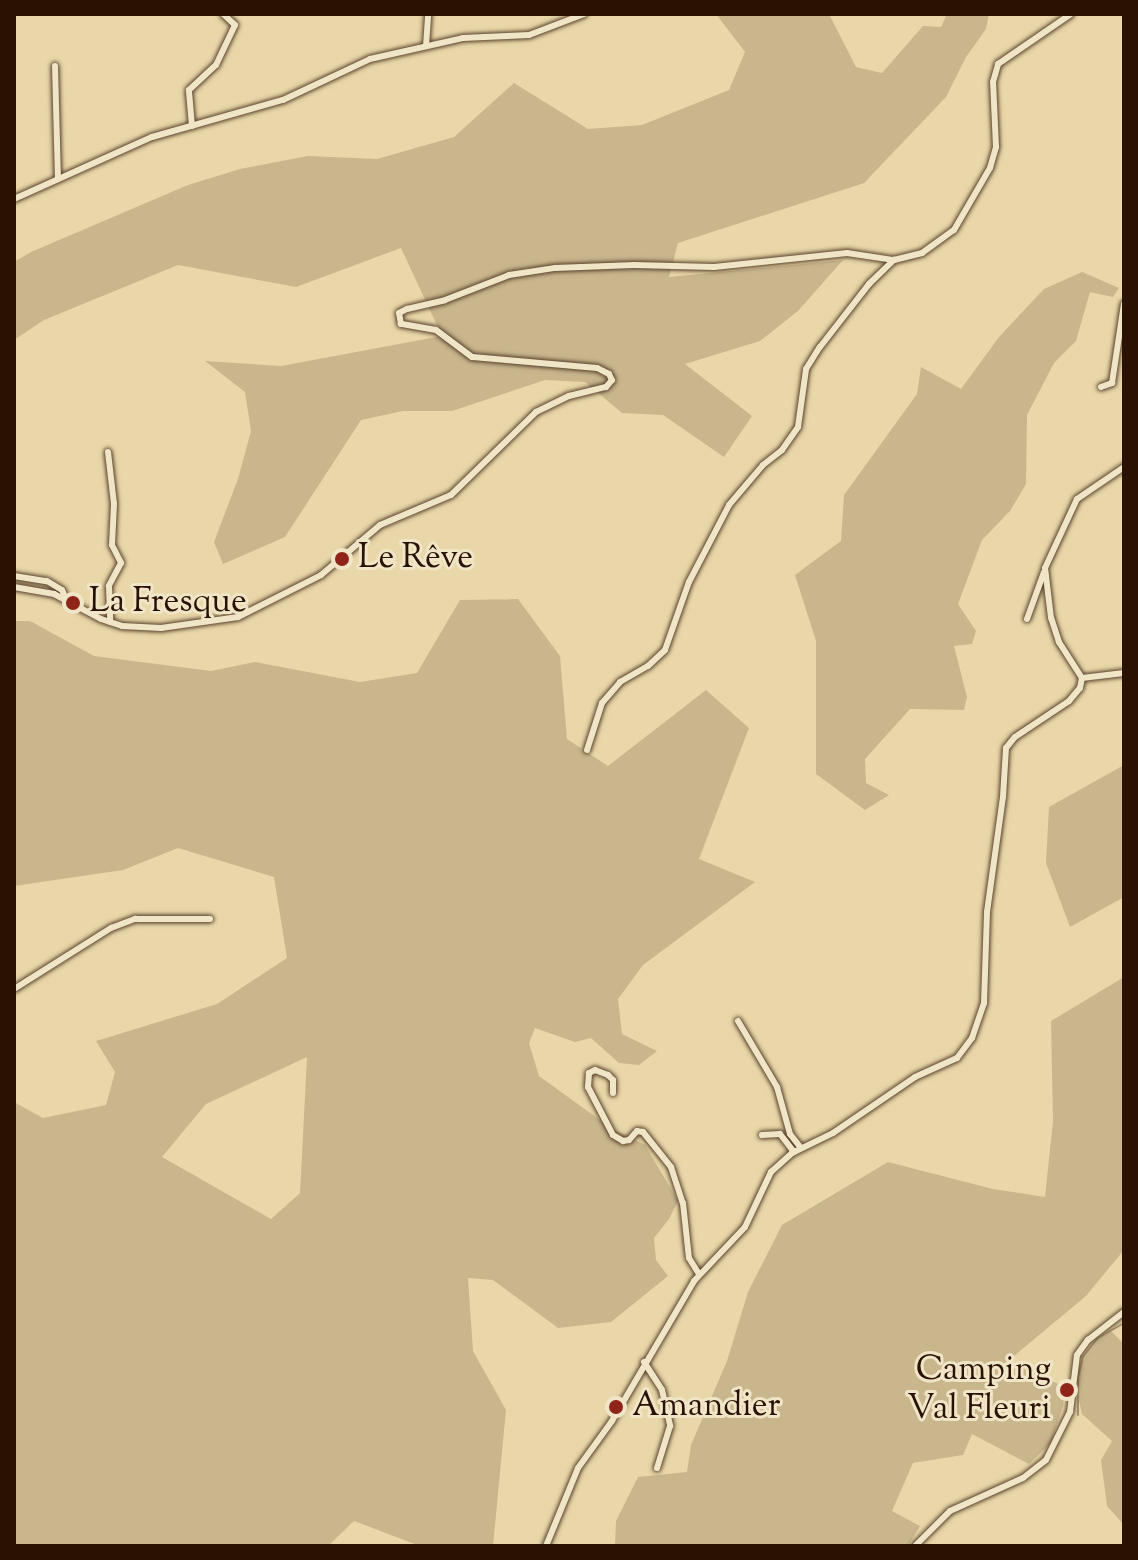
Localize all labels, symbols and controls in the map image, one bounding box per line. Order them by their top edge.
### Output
place label: Le Rêve [358,539,473,579]
marker: Le Rêve [333,550,351,568]
place label: La Fresque [89,583,247,623]
marker: La Fresque [64,594,82,612]
place label: Camping Val Fleuri [907,1350,1051,1430]
marker: Camping Val Fleuri [1058,1381,1076,1399]
place label: Amandier [632,1387,780,1427]
marker: Amandier [607,1398,625,1416]

